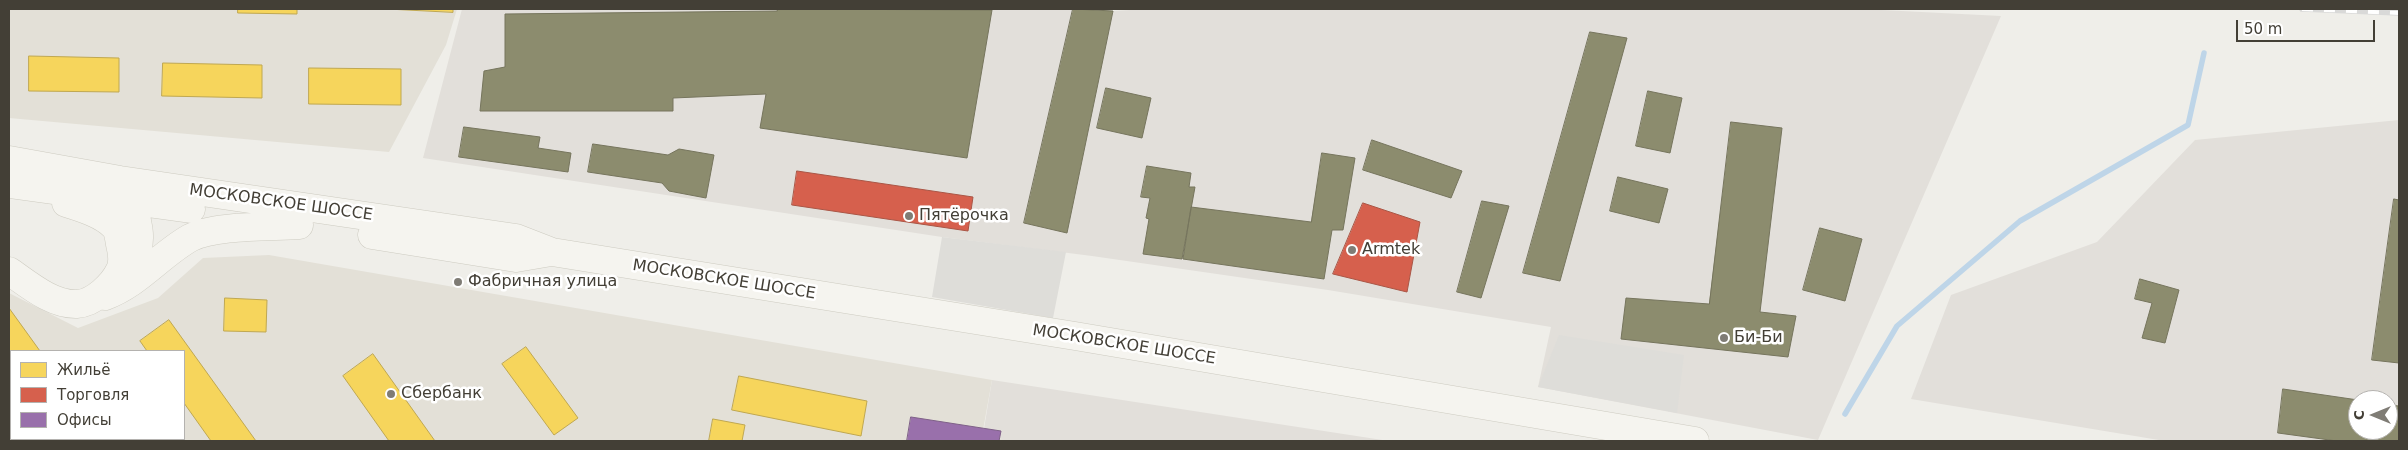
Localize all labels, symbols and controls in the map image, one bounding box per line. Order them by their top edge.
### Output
scale bar [2238,10,2377,42]
text: 50 m [2244,20,2282,38]
street label: МОСКОВСКОЕ ШОССЕ [188,181,374,225]
place label: Пятёрочка [919,206,1009,226]
marker: Пятёрочка [903,210,915,222]
place label: Armtek [1362,240,1420,260]
marker: Armtek [1346,244,1358,256]
street label: МОСКОВСКОЕ ШОССЕ [631,256,817,304]
place label: Фабричная улица [468,272,617,292]
marker: Фабричная улица [452,276,464,288]
street label: МОСКОВСКОЕ ШОССЕ [1031,321,1217,369]
place label: Би-Би [1734,328,1783,348]
marker: Би-Би [1718,332,1730,344]
legend [10,350,185,440]
text: Жильё [57,361,111,379]
place label: Сбербанк [401,384,482,404]
text: Торговля [57,386,129,404]
marker: Сбербанк [385,388,397,400]
north arrow [2348,390,2398,440]
text: С [2351,410,2367,420]
text: Офисы [57,411,111,429]

